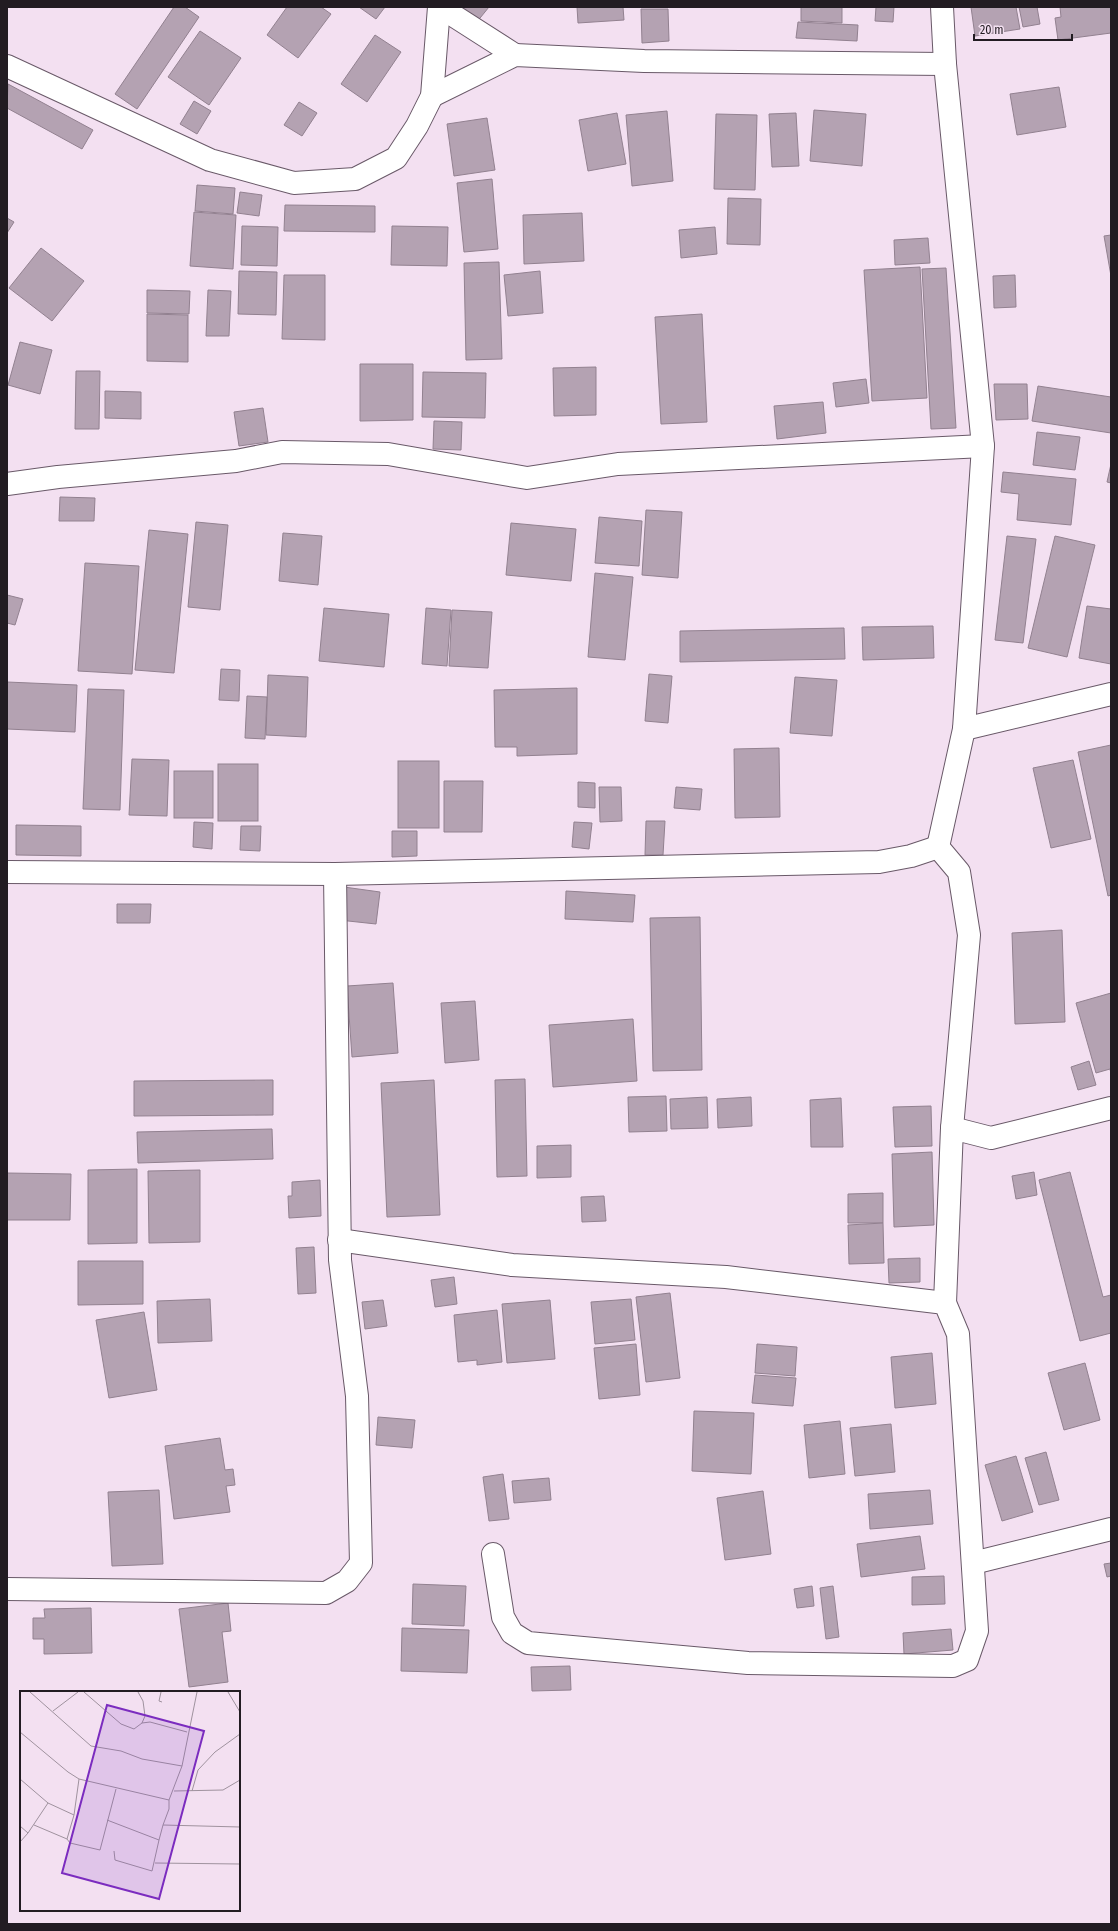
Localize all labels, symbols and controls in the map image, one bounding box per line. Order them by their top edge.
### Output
scale bar [974,16,1072,42]
text: 20 m [980,23,1004,37]
inset map [20,1691,240,1911]

